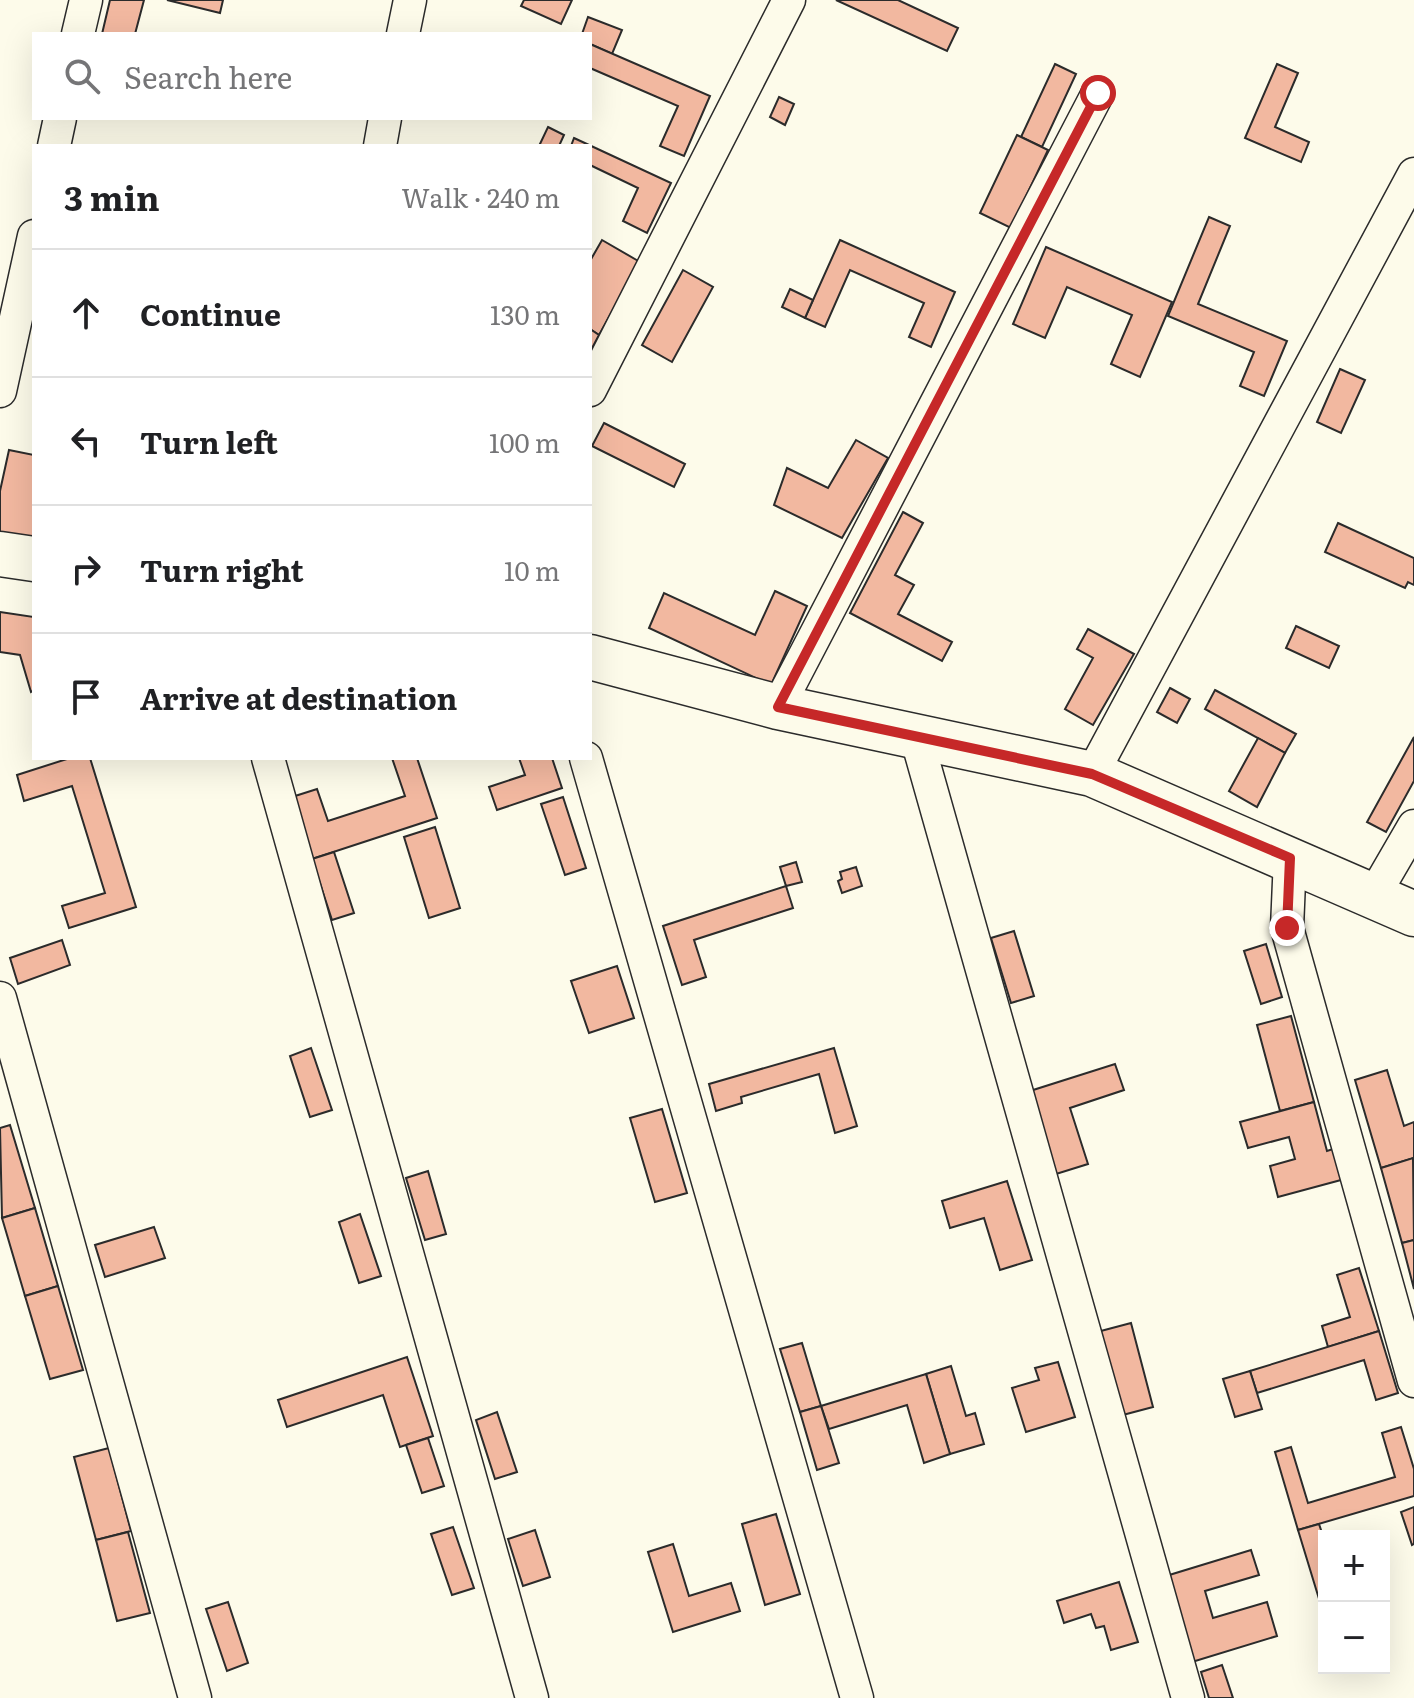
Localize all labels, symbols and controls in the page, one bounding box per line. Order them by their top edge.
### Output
search box [32,32,592,120]
icon: search [60,54,104,98]
text: Search here [124,54,292,98]
route start [1080,75,1116,111]
text: 3 min [64,171,160,221]
text: Walk · 240 m [401,177,560,216]
icon: ahead [64,291,108,335]
text: Continue [140,291,281,335]
text: 130 m [490,294,560,333]
icon: left [64,419,108,463]
text: Turn left [140,419,278,463]
text: 100 m [489,422,560,461]
icon: right [64,547,108,591]
text: Turn right [140,547,304,591]
text: 10 m [504,550,560,589]
icon: arrive [64,675,108,719]
text: Arrive at destination [140,675,457,719]
route end [1269,910,1305,946]
map controls [1318,1530,1390,1674]
button: + [1318,1530,1390,1602]
button: − [1318,1602,1390,1674]

